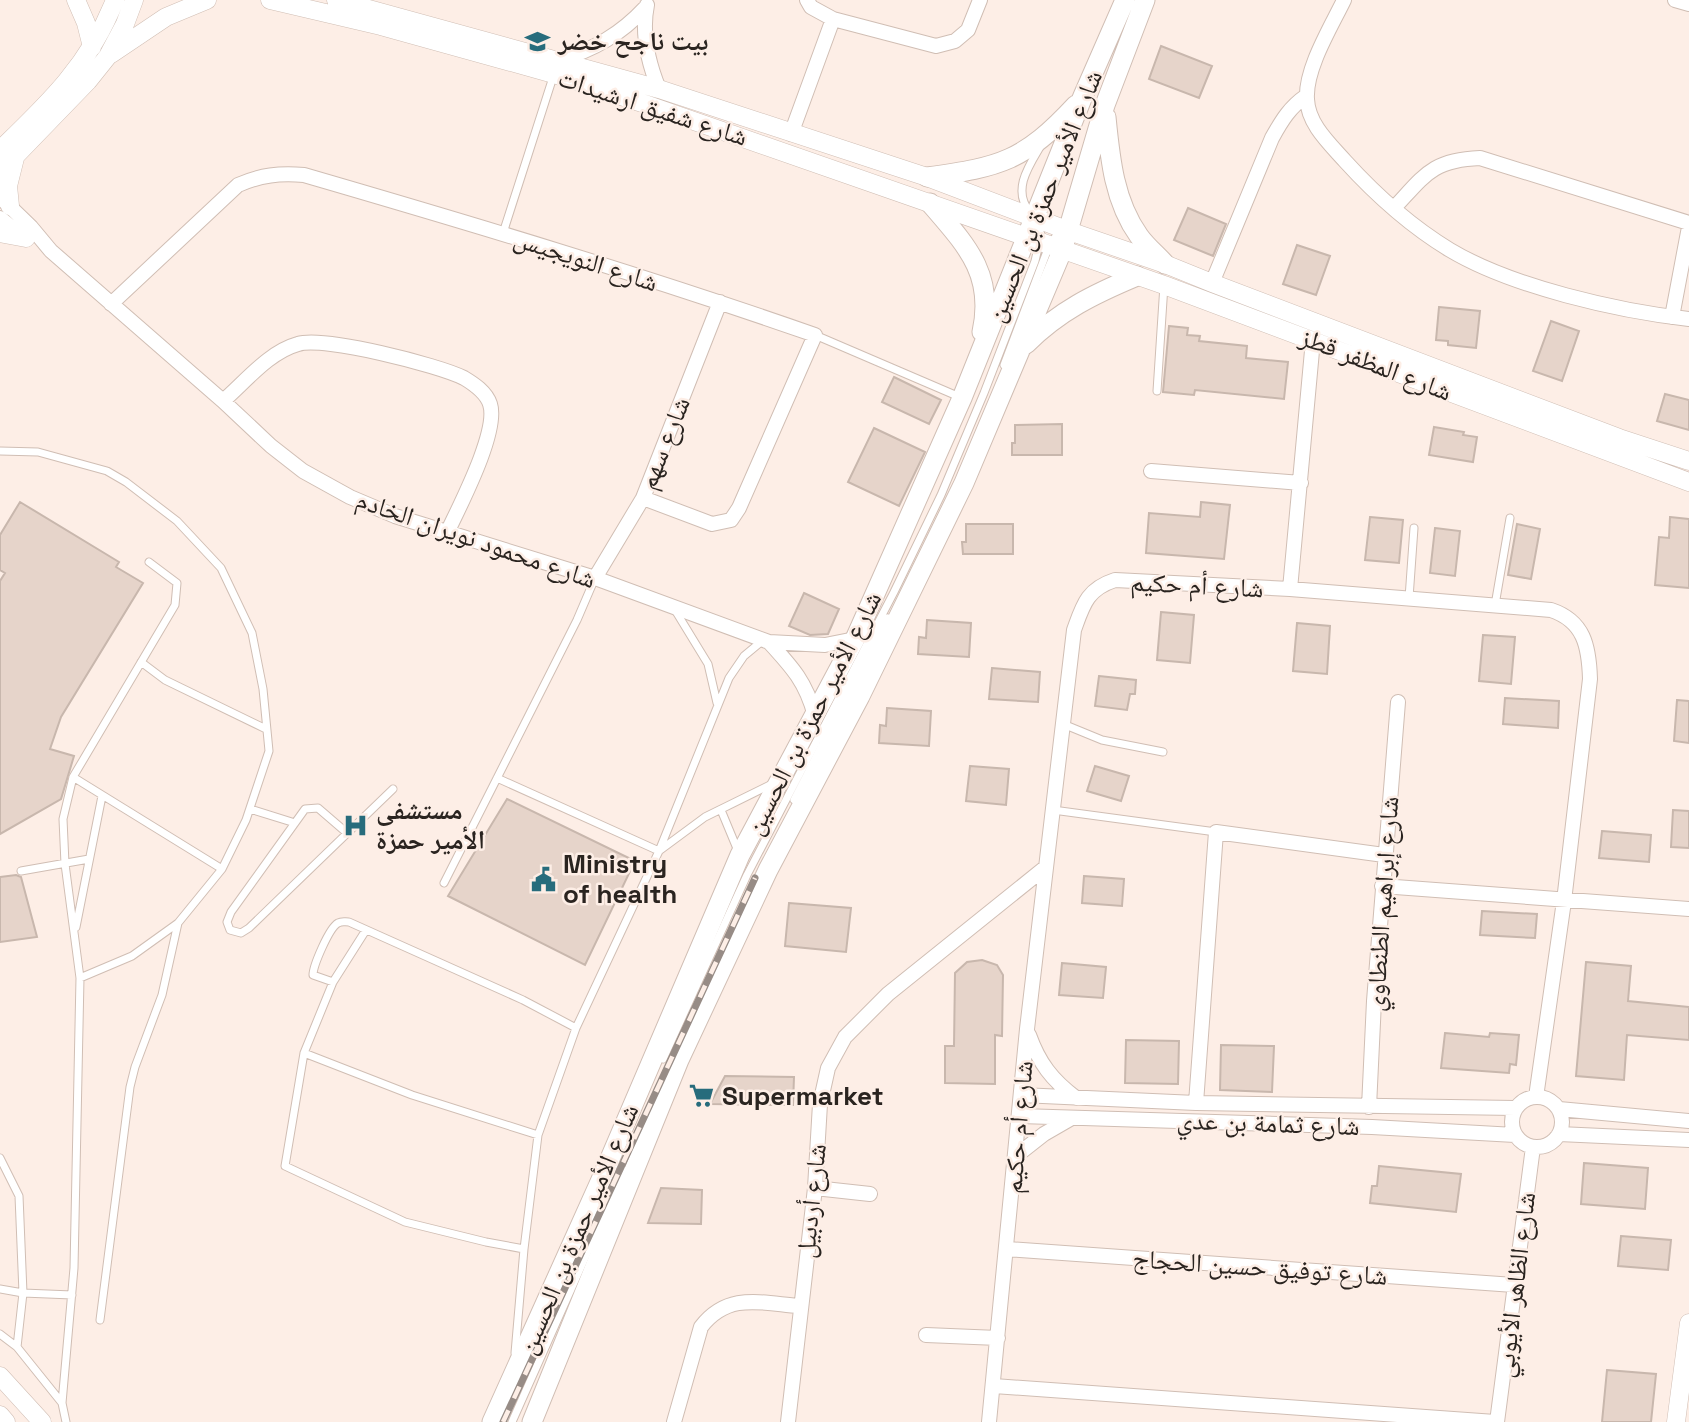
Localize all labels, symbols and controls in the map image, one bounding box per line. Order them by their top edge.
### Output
place label: بيت ناجح خضر [557,24,708,58]
school or university icon: بيت ناجح خضر [524,27,552,55]
street label: شارع شفيق ارشيدات [554,60,752,154]
street label: شارع الأمير حمزة بن الحسين [978,65,1110,327]
street label: شارع النويجيس [510,221,662,299]
street label: شارع المظفر قطز [1294,319,1457,409]
street label: شارع سهم [630,392,698,494]
street label: شارع محمود نويران الخادم [351,482,600,597]
street label: شارع أم حكيم [1130,565,1264,606]
street label: شارع الأمير حمزة بن الحسين [737,585,889,841]
place label: مستشفى الأمير حمزة [376,793,485,857]
street label: شارع إبراهيم الطنطاوي [1358,795,1410,1013]
hospital icon: مستشفى الأمير حمزة [342,811,370,839]
place label: Ministry of health [563,847,677,911]
public building icon: Ministry of health [529,865,557,893]
street label: شارع أم حكيم [995,1059,1042,1195]
place label: Supermarket [722,1079,884,1113]
supermarket icon: Supermarket [688,1082,716,1110]
street label: شارع الأمير حمزة بن الحسين [510,1098,646,1360]
street label: شارع ثمامة بن عدي [1176,1103,1360,1147]
street label: شارع أردبيل [788,1142,834,1260]
street label: شارع الظاهر الأيوبي [1487,1190,1547,1380]
street label: شارع توفيق حسين الحجاج [1131,1241,1389,1293]

